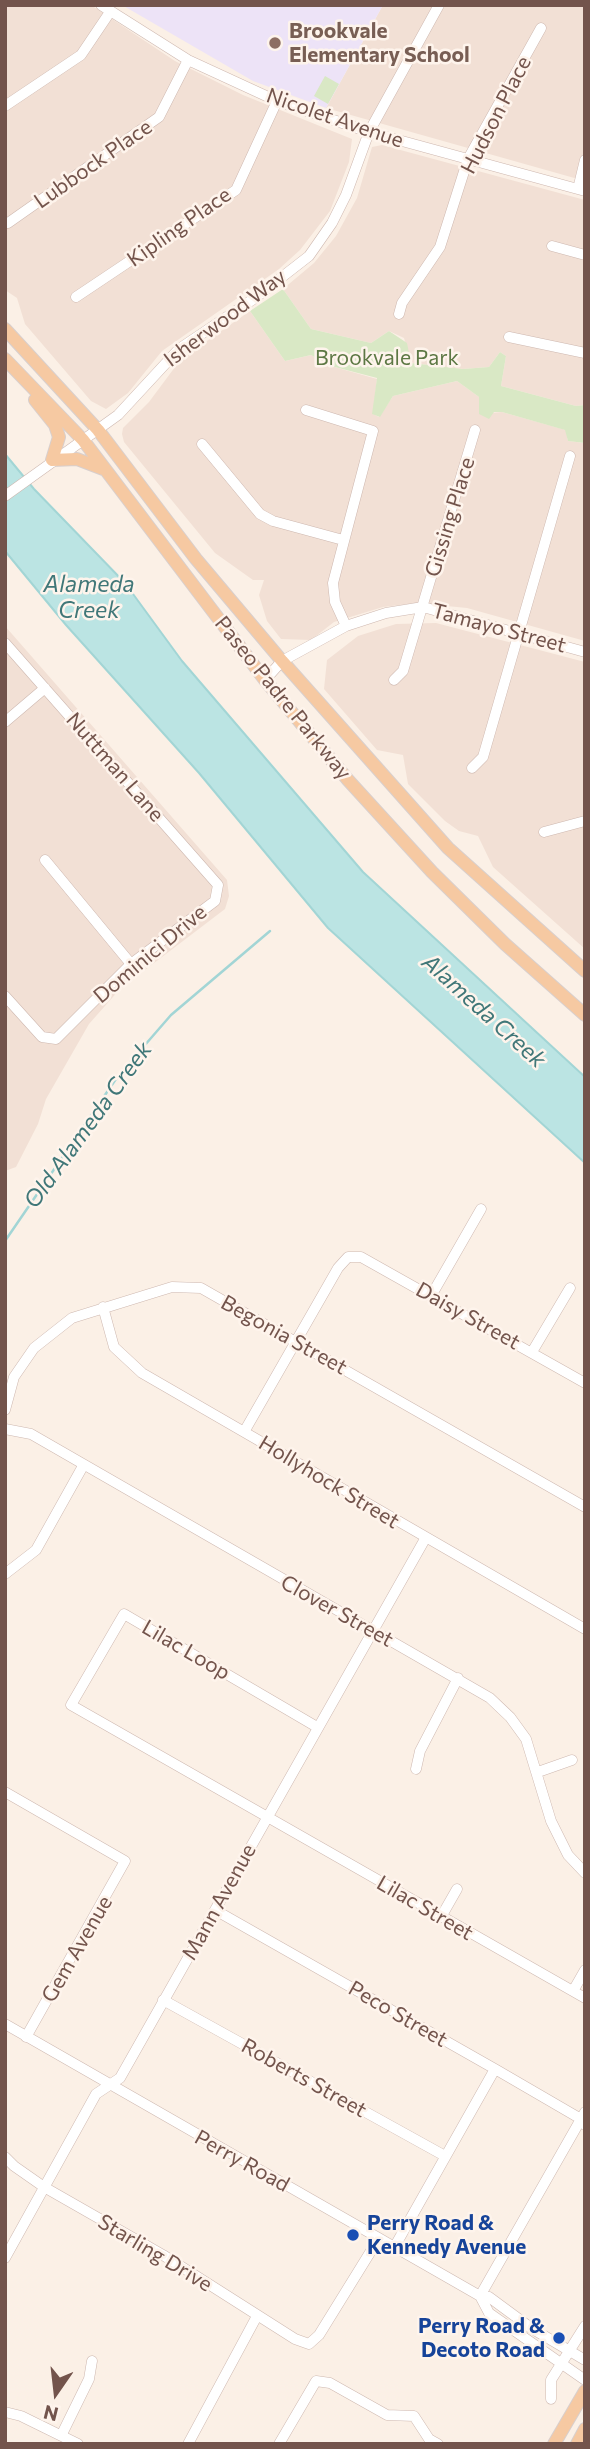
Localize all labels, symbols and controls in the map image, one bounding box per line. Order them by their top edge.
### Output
place label: Brookvale Elementary School [289,18,470,68]
marker: Brookvale Elementary School [267,35,283,51]
street label: Hudson Place [456,52,536,178]
street label: Nicolet Avenue [263,83,407,153]
street label: Lubbock Place [29,114,157,214]
street label: Kipling Place [122,182,236,272]
street label: Isherwood Way [159,264,291,372]
park label: Brookvale Park [315,345,459,371]
street label: Gissing Place [420,454,480,580]
water label: Alameda Creek [43,570,135,624]
street label: Tamayo Street [429,598,569,658]
street label: Paseo Padre Parkway [209,611,357,785]
street label: Nuttman Lane [61,707,169,827]
street label: Dominici Drive [88,899,212,1009]
water label: Alameda Creek [416,948,552,1074]
water label: Old Alameda Creek [18,1036,158,1214]
street label: Daisy Street [411,1277,525,1355]
street label: Begonia Street [217,1290,351,1380]
street label: Hollyhock Street [254,1430,404,1534]
street label: Clover Street [276,1570,398,1652]
street label: Lilac Loop [137,1615,235,1685]
street label: Mann Avenue [177,1839,261,1965]
street label: Lilac Street [372,1870,478,1946]
street label: Gem Avenue [36,1891,118,2007]
street label: Peco Street [344,1976,452,2052]
street label: Roberts Street [237,2033,371,2123]
street label: Perry Road [190,2125,294,2197]
street label: Starling Drive [93,2209,217,2297]
place label: Perry Road & Kennedy Avenue [367,2210,526,2260]
marker: Perry Road & Kennedy Avenue [345,2227,361,2243]
place label: Perry Road & Decoto Road [418,2313,545,2363]
marker: Perry Road & Decoto Road [551,2330,567,2346]
north arrow [21,2358,91,2428]
text: N [41,2401,61,2427]

